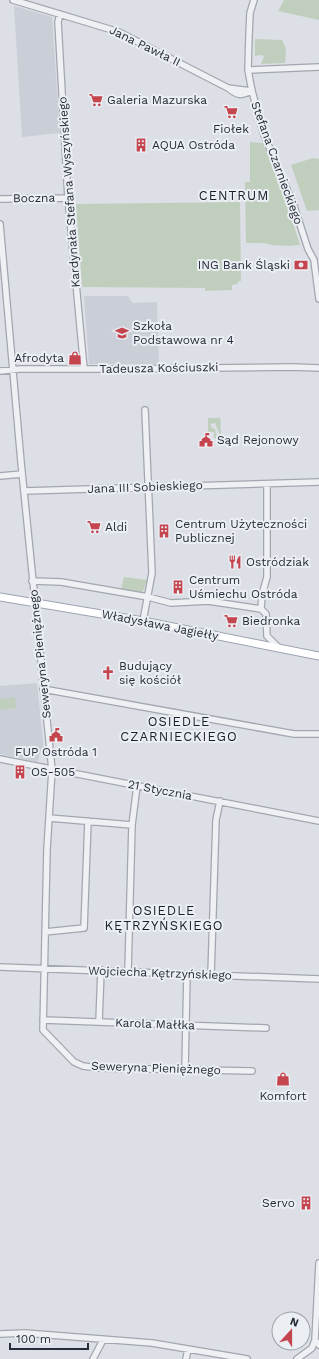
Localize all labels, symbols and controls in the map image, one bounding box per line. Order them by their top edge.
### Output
street label: Jana Pawła II [107,23,183,69]
supermarket icon: Galeria Mazurska [88,92,104,108]
place label: Galeria Mazurska [107,93,207,107]
street label: Kardynała Stefana Wyszyńskiego [55,96,83,288]
street label: Stefana Czarnieckiego [248,100,306,226]
supermarket icon: Fiołek [223,104,239,120]
place label: Fiołek [213,122,249,136]
building icon: AQUA Ostróda [133,137,149,153]
place label: AQUA Ostróda [152,138,235,152]
district label: CENTRUM [199,188,269,203]
street label: Boczna [13,191,56,205]
bank icon: ING Bank Śląski [293,257,309,273]
place label: ING Bank Śląski [198,258,290,272]
place label: Szkoła Podstawowa nr 4 [133,319,234,347]
school or university icon: Szkoła Podstawowa nr 4 [114,325,130,341]
shop icon: Afrodyta [67,350,83,366]
place label: Afrodyta [14,351,64,365]
street label: Tadeusza Kościuszki [99,360,219,376]
public building icon: Sąd Rejonowy [198,432,214,448]
place label: Sąd Rejonowy [217,433,300,447]
street label: Jana III Sobieskiego [87,478,203,496]
place label: Centrum Użyteczności Publicznej [175,517,307,545]
supermarket icon: Aldi [86,519,102,535]
place label: Aldi [105,520,127,534]
building icon: Centrum Użyteczności Publicznej [156,523,172,539]
restaurant icon: Ostródziak [227,554,243,570]
place label: Ostródziak [246,555,309,569]
place label: Centrum Uśmiechu Ostróda [189,573,298,601]
building icon: Centrum Uśmiechu Ostróda [170,579,186,595]
street label: Seweryna Pieniężnego [26,589,54,719]
street label: Władysława Jagiełły [100,607,220,643]
supermarket icon: Biedronka [223,613,239,629]
place label: Biedronka [242,614,300,628]
place label: Budujący się kościół [119,659,182,687]
church icon: Budujący się kościół [100,665,116,681]
district label: OSIEDLE CZARNIECKIEGO [120,714,238,744]
public building icon: FUP Ostróda 1 [48,727,64,743]
place label: FUP Ostróda 1 [15,745,97,759]
building icon: OS-505 [12,764,28,780]
place label: OS-505 [31,765,75,779]
street label: 21 Stycznia [127,777,194,803]
district label: OSIEDLE KĘTRZYŃSKIEGO [104,903,224,933]
street label: Wojciecha Kętrzyńskiego [88,963,232,983]
street label: Karola Małłka [115,1016,195,1032]
street label: Seweryna Pieniężnego [91,1059,221,1077]
shop icon: Komfort [275,1071,291,1087]
place label: Komfort [259,1089,307,1103]
building icon: Servo [298,1195,314,1211]
place label: Servo [262,1196,295,1210]
north arrow [271,1311,311,1351]
text: N [288,1315,301,1330]
scale bar [10,1325,88,1351]
text: 100 m [16,1332,51,1346]

